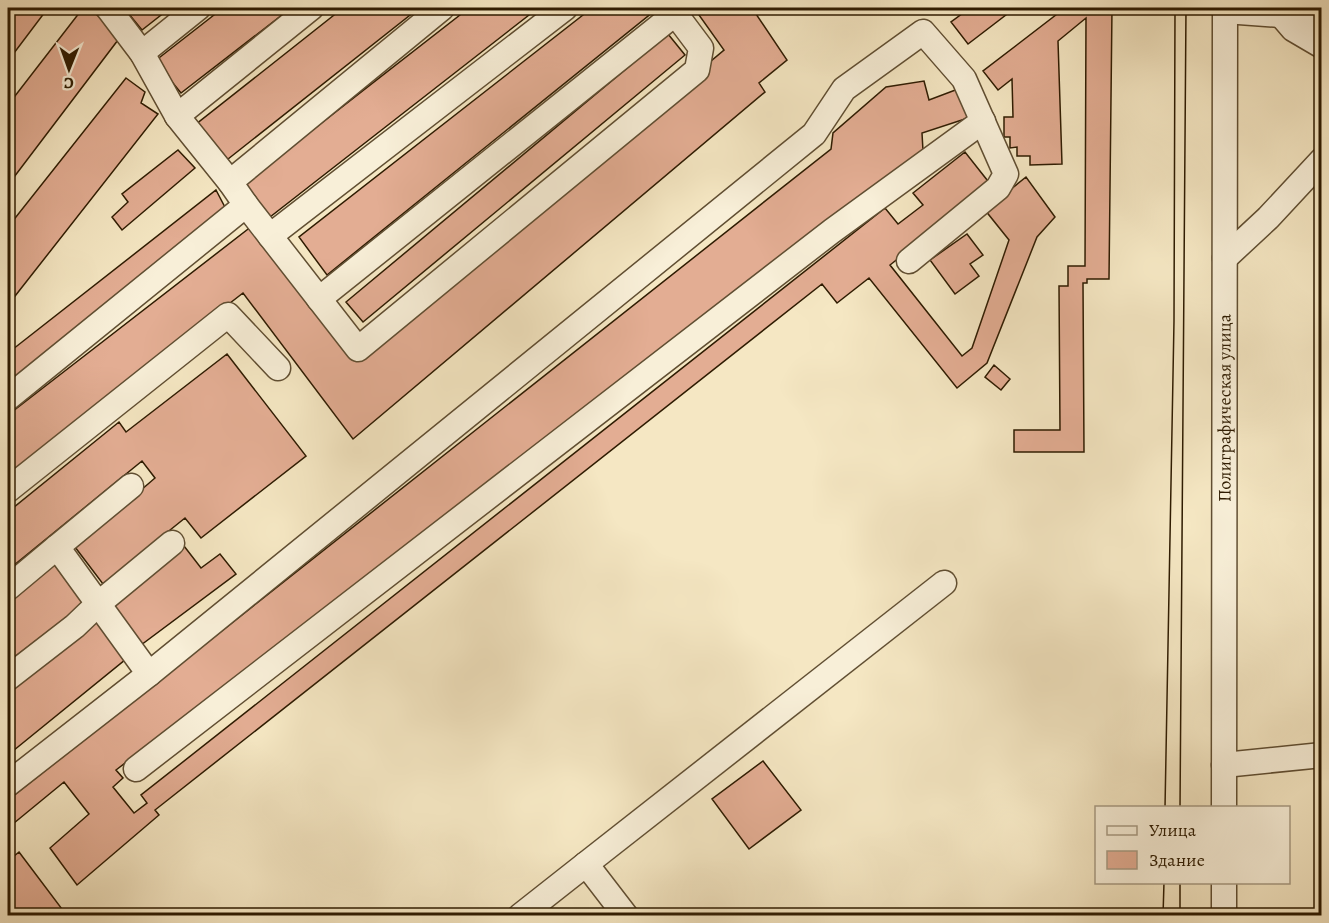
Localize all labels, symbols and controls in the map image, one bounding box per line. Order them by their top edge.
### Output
north arrow [39,39,99,99]
text: С [63,72,74,94]
street label: Полиграфическая улица [1212,313,1237,502]
legend [1095,806,1290,884]
text: Улица [1149,818,1197,842]
text: Здание [1149,848,1205,872]

